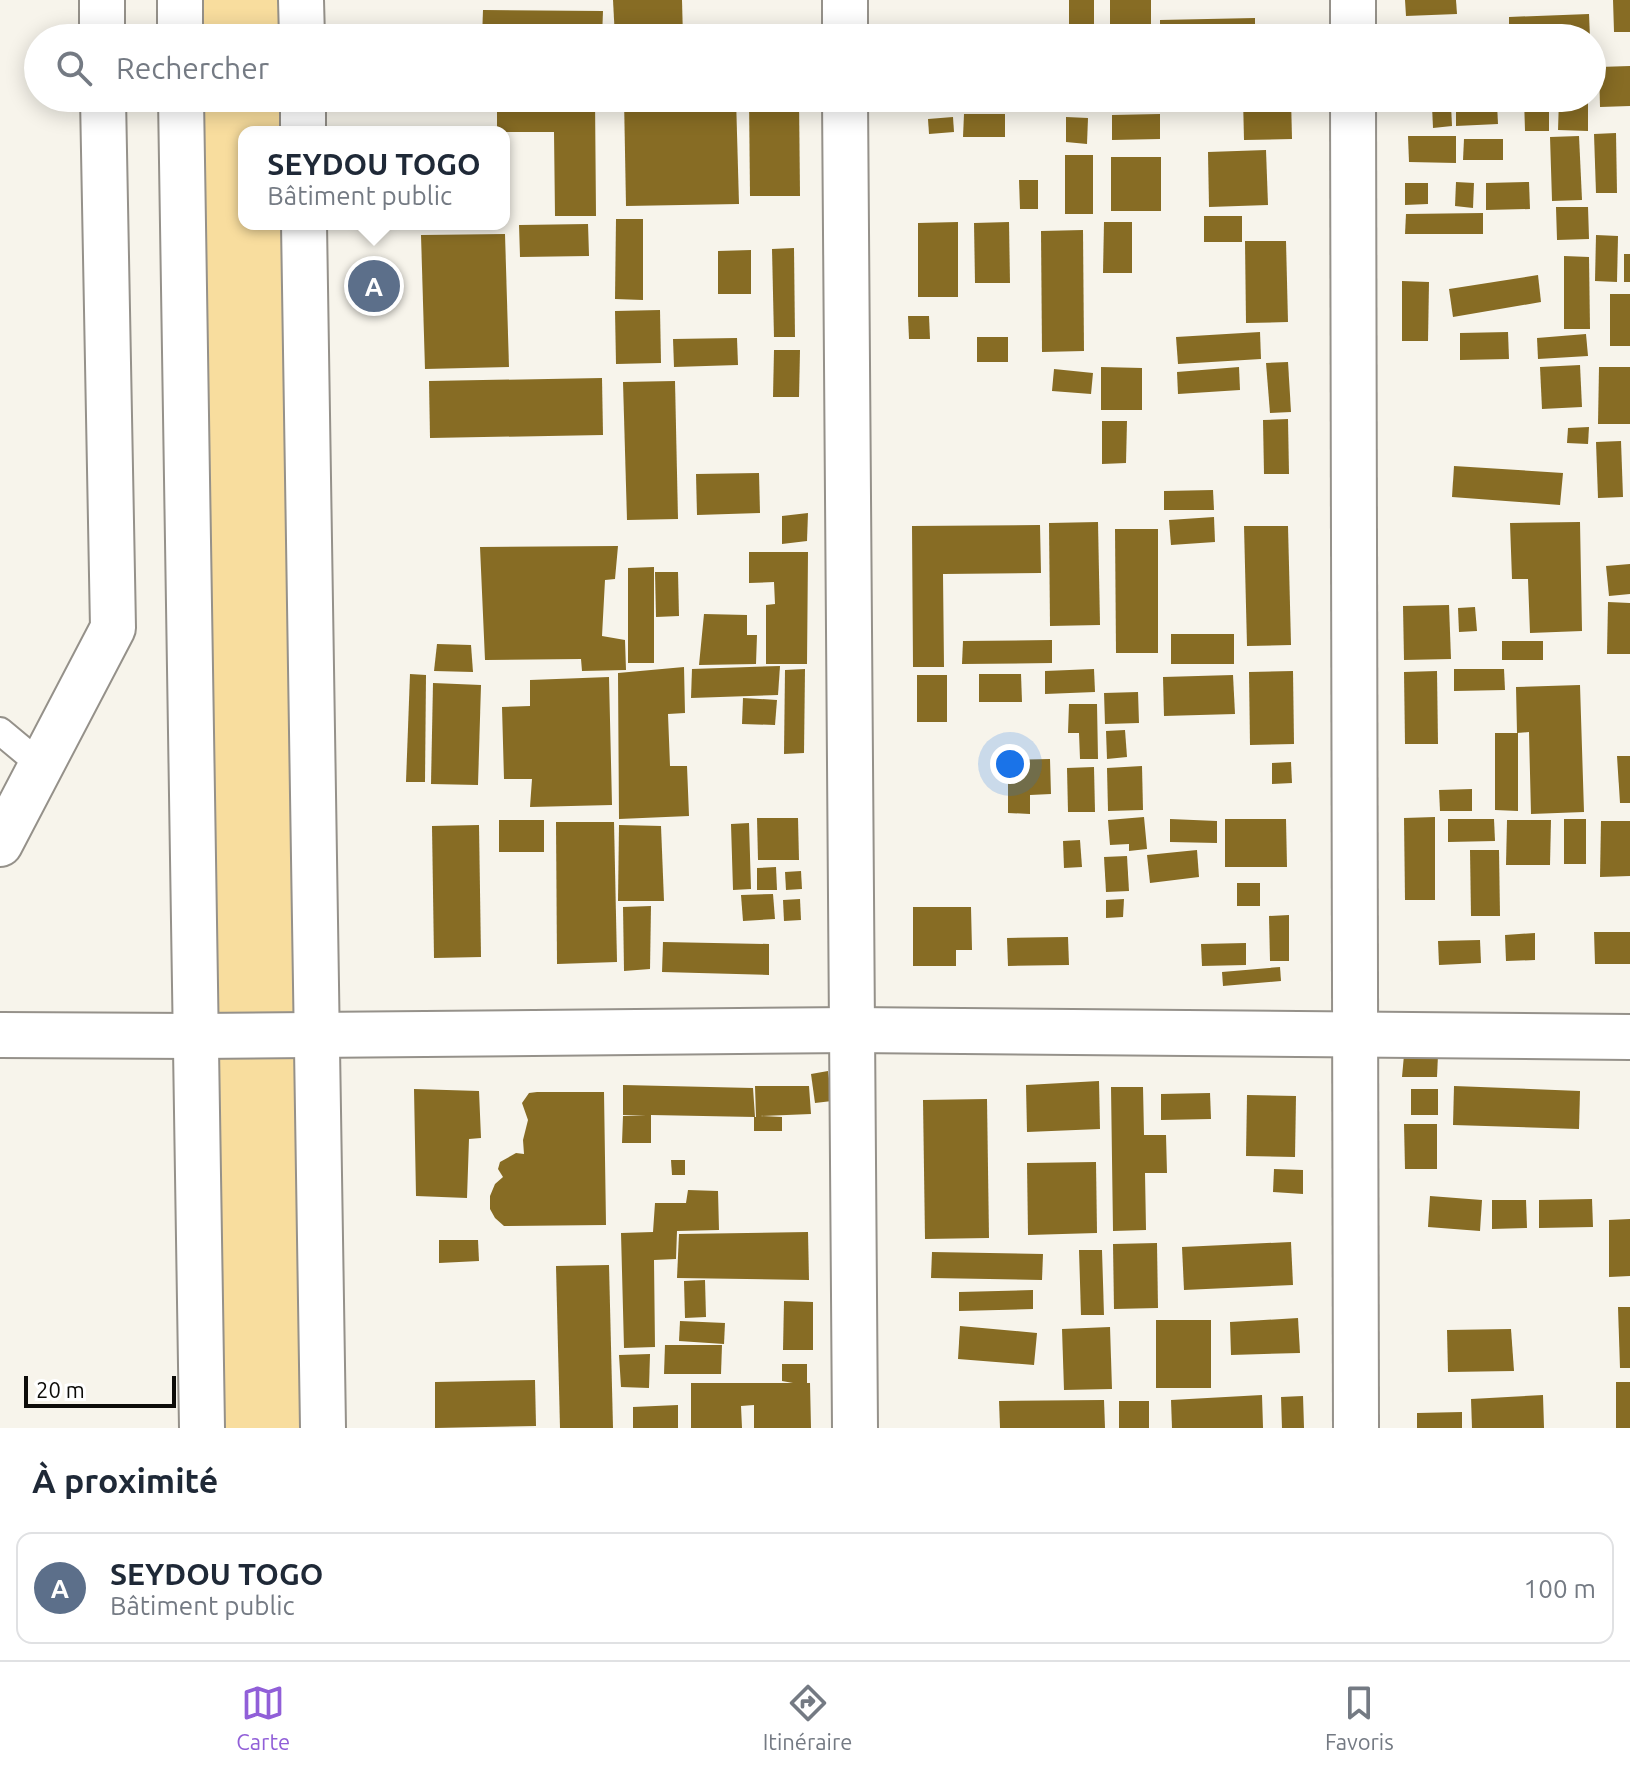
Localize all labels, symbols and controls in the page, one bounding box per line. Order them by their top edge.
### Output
search box [24,24,1606,112]
icon: search [52,46,96,90]
text: Rechercher [116,51,269,85]
popup [238,126,510,230]
text: SEYDOU TOGO [267,147,481,181]
text: Bâtiment public [267,181,452,210]
pin: A [348,256,400,316]
your location [990,744,1030,784]
scale bar [24,1372,176,1408]
text: 20 m [36,1377,85,1402]
text: À proximité [32,1461,218,1499]
text: SEYDOU TOGO [110,1557,323,1591]
text: A [51,1574,69,1603]
text: 100 m [1524,1574,1596,1603]
text: Bâtiment public [110,1591,295,1620]
tab: Carte [236,1681,290,1754]
tab: Itinéraire [763,1681,852,1754]
tab: Favoris [1325,1681,1394,1754]

